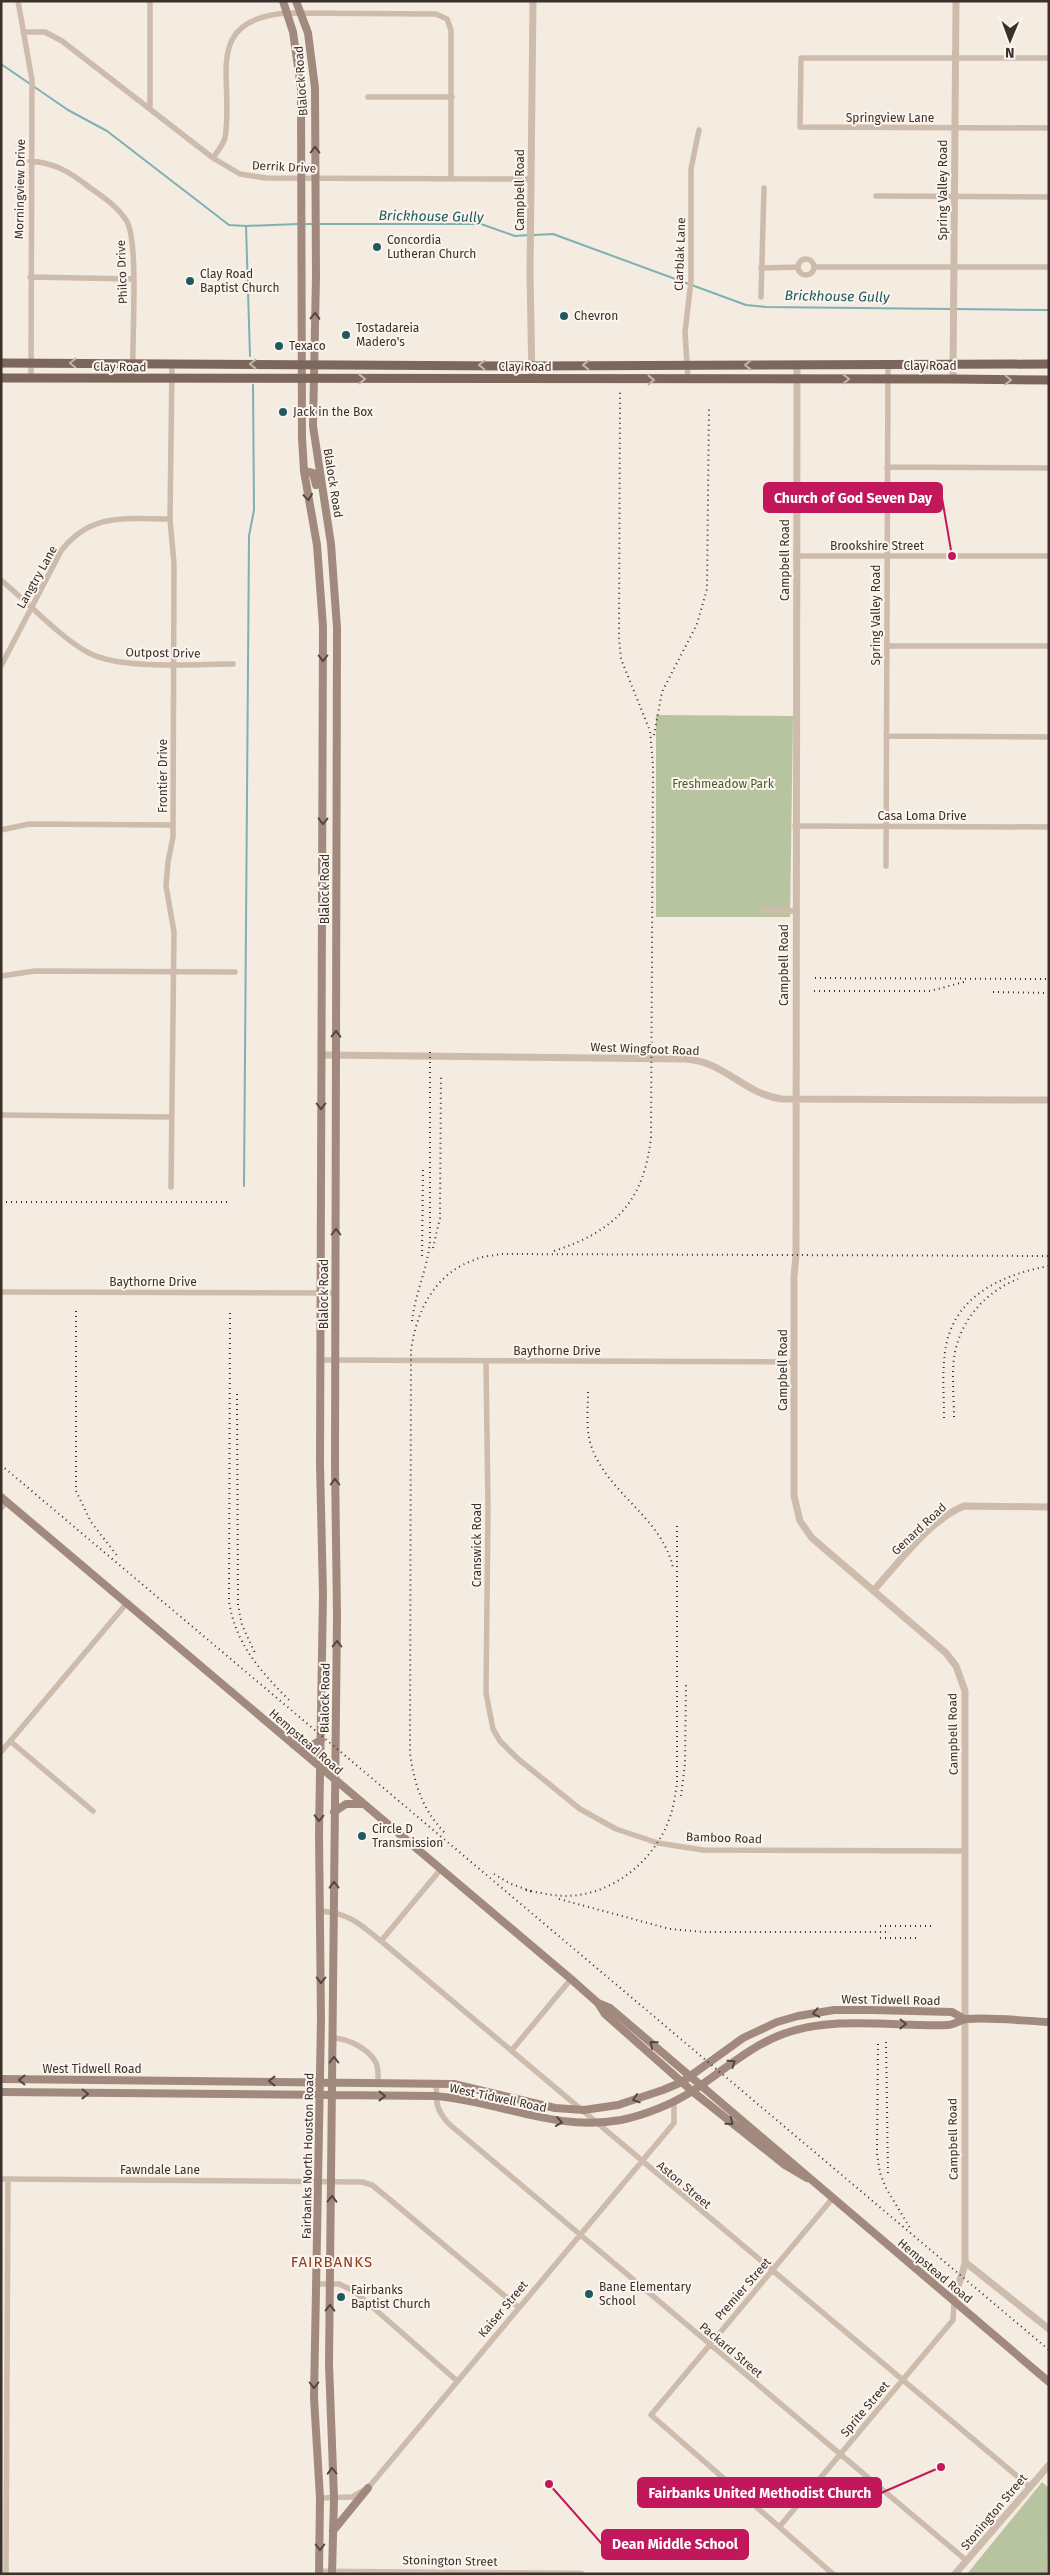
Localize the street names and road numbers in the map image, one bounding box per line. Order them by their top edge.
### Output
street label: Blalock Road [292,45,310,117]
street label: Springview Lane [846,111,934,125]
street label: Morningview Drive [12,139,28,239]
street label: Spring Valley Road [936,140,950,240]
street label: Campbell Road [513,149,527,231]
street label: Derrik Drive [251,158,317,176]
street label: Clarblak Lane [672,217,688,291]
street label: Philco Drive [114,240,130,304]
street label: Clay Road [903,359,957,373]
street label: Clay Road [93,360,147,374]
street label: Clay Road [498,360,552,374]
street label: Blalock Road [321,447,345,519]
street label: Campbell Road [778,519,792,601]
street label: Brookshire Street [830,539,925,553]
street label: Langtry Lane [14,543,60,611]
street label: Spring Valley Road [869,565,883,665]
street label: Outpost Drive [125,645,201,661]
street label: Frontier Drive [156,739,170,813]
street label: Casa Loma Drive [877,809,967,823]
street label: Blalock Road [318,854,332,924]
street label: Campbell Road [777,924,791,1006]
street label: West Wingfoot Road [590,1040,700,1058]
street label: Blalock Road [317,1259,331,1329]
street label: Baythorne Drive [109,1275,197,1289]
street label: Campbell Road [776,1329,790,1411]
street label: Baythorne Drive [513,1344,601,1358]
street label: Genard Road [889,1500,949,1558]
street label: Cranswick Road [470,1503,484,1587]
street label: Blalock Road [317,1663,333,1733]
street label: Campbell Road [945,1693,961,1775]
street label: Hempstead Road [266,1706,346,1778]
street label: Bamboo Road [686,1830,762,1846]
street label: West Tidwell Road [841,1992,941,2008]
street label: West Tidwell Road [42,2062,142,2076]
street label: Fairbanks North Houston Road [300,2073,316,2239]
street label: West Tidwell Road [448,2081,548,2115]
street label: Campbell Road [945,2098,961,2180]
street label: Aston Street [654,2158,714,2212]
street label: Fawndale Lane [120,2163,200,2177]
street label: Hempstead Road [895,2236,975,2306]
street label: Premier Street [712,2254,774,2323]
street label: Kaiser Street [475,2277,531,2340]
street label: Packard Street [697,2319,766,2381]
street label: Sprite Street [838,2378,893,2440]
street label: Stonington Street [958,2470,1030,2553]
street label: Stonington Street [402,2553,498,2569]

